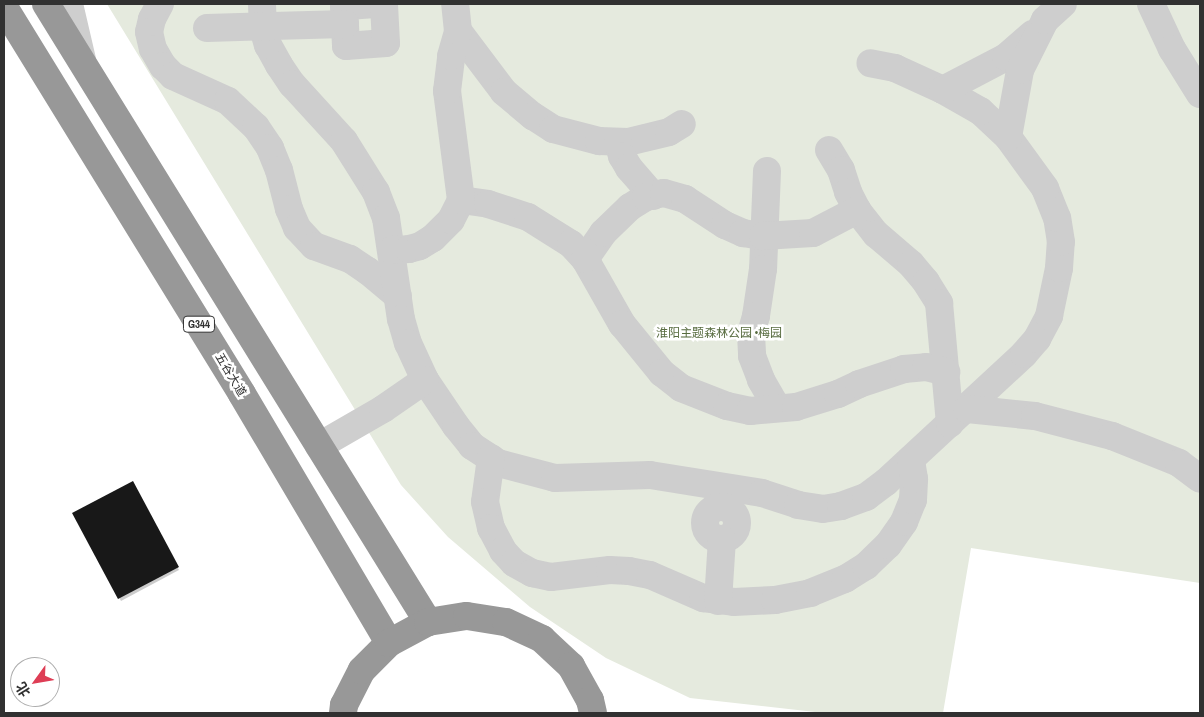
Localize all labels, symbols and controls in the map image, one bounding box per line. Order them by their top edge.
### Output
road number: G344 [183,316,215,332]
park label: 淮阳主题森林公园 •梅园 [656,327,782,341]
street label: 五谷大道 [211,351,249,399]
north arrow [10,657,60,707]
text: 北 [12,679,34,700]

